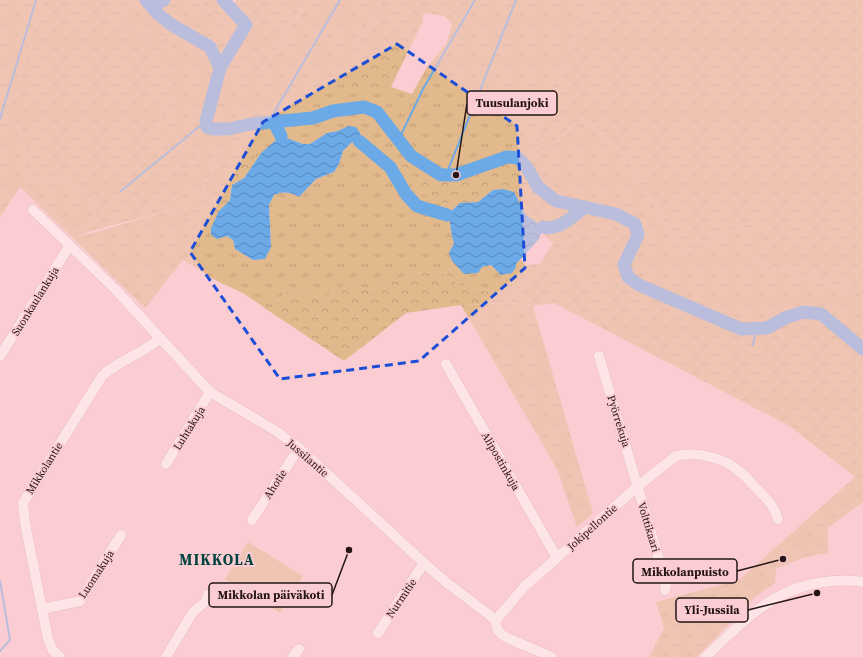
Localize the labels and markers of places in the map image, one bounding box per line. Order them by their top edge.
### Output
callout: Tuusulanjoki [467,91,557,115]
callout: Mikkolanpuisto [633,559,737,583]
callout: Mikkolan päiväkoti [209,583,332,607]
callout: Yli-Jussila [676,598,748,622]

